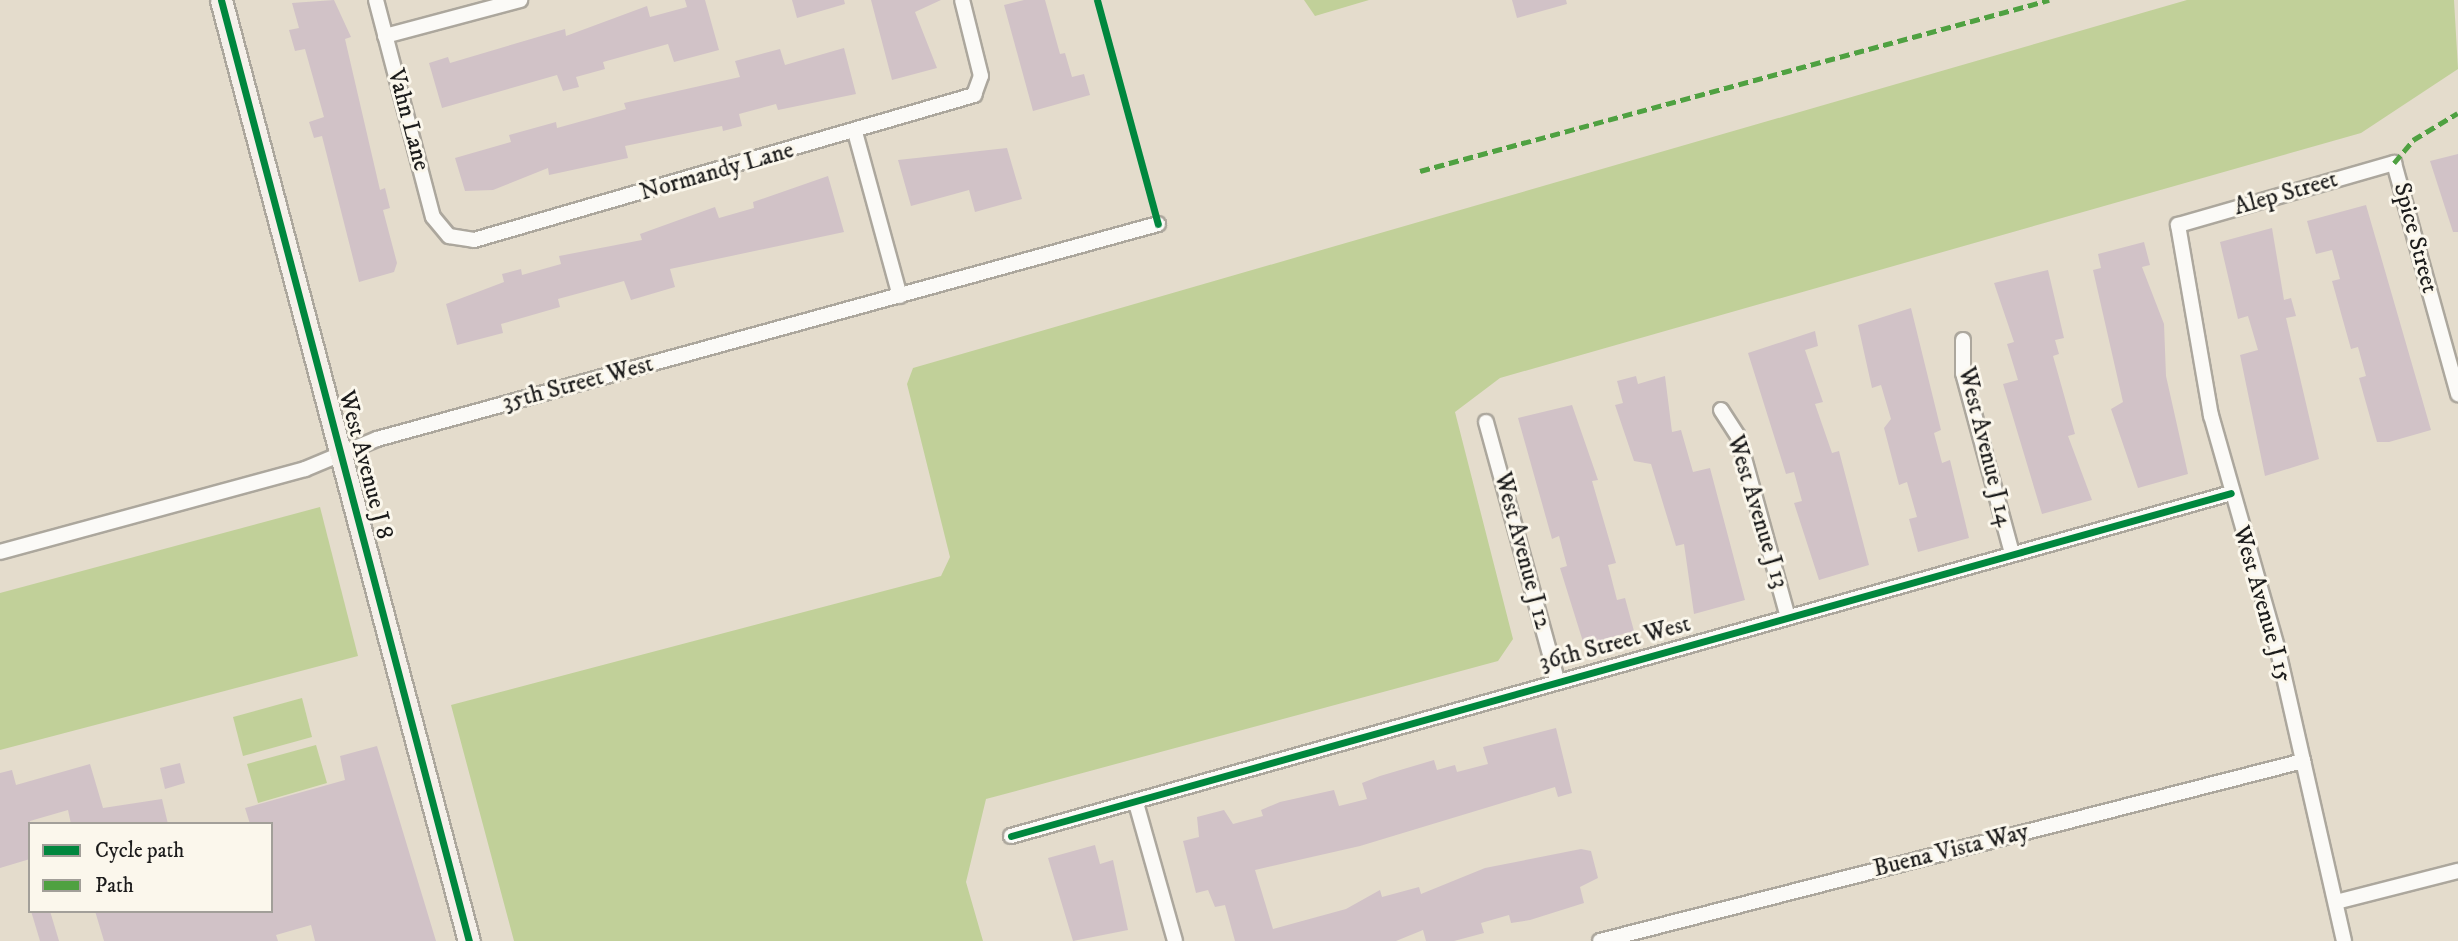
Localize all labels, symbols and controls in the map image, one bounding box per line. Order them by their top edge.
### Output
street label: Vahn Lane [381,66,435,174]
street label: Normandy Lane [637,136,797,208]
street label: Alep Street [2231,166,2341,222]
street label: Spice Street [2386,180,2444,296]
street label: 35th Street West [500,350,656,418]
street label: West Avenue J 14 [1951,364,2019,530]
street label: West Avenue J 8 [331,387,399,543]
street label: West Avenue J 13 [1720,432,1794,592]
street label: West Avenue J 12 [1487,469,1557,633]
street label: West Avenue J 15 [2226,522,2298,686]
street label: 36th Street West [1536,610,1694,678]
street label: Buena Vista Way [1870,818,2032,884]
legend [28,822,273,913]
text: Cycle path [95,838,184,864]
text: Path [95,873,134,899]

